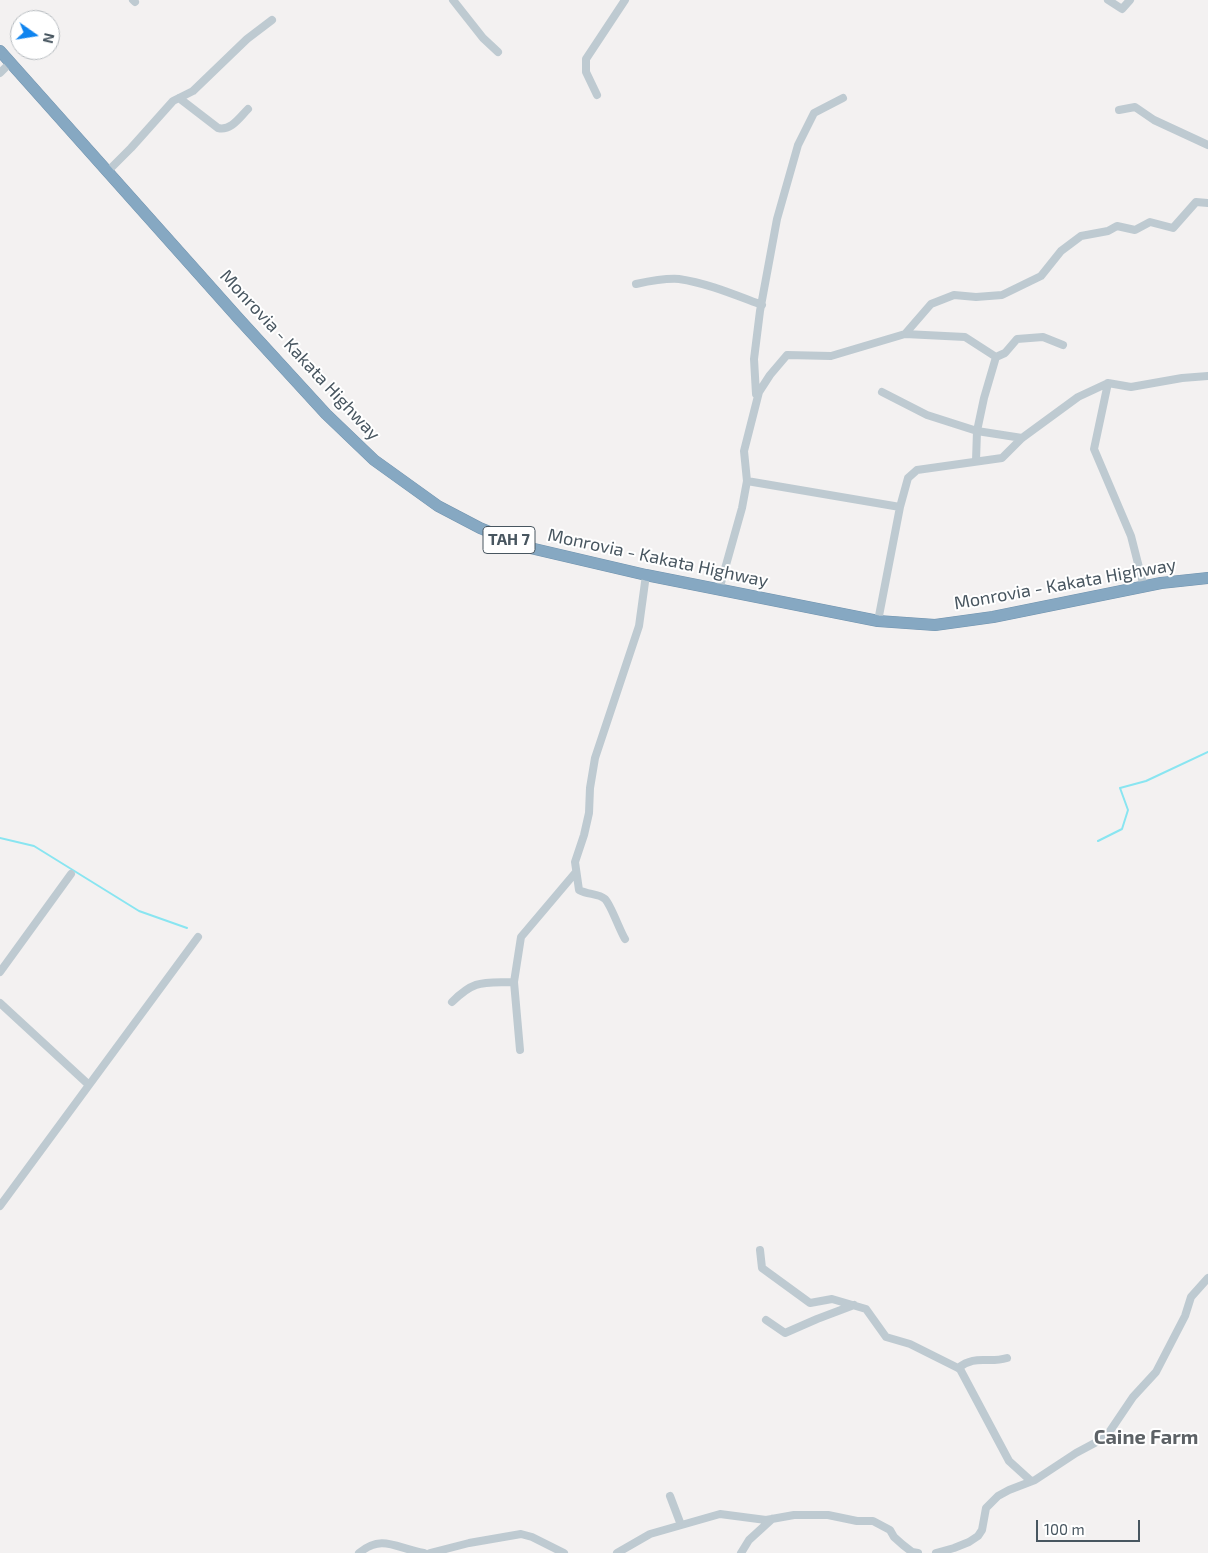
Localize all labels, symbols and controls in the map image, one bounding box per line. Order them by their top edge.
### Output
north arrow [10,10,60,60]
text: N [40,31,59,45]
street label: Monrovia - Kakata Highway [215,265,385,445]
street label: Monrovia - Kakata Highway [546,524,770,592]
road number: TAH 7 [483,526,535,554]
street label: Monrovia - Kakata Highway [952,554,1178,614]
district label: Caine Farm [1094,1425,1198,1449]
scale bar [1038,1510,1142,1542]
text: 100 m [1044,1520,1085,1538]

